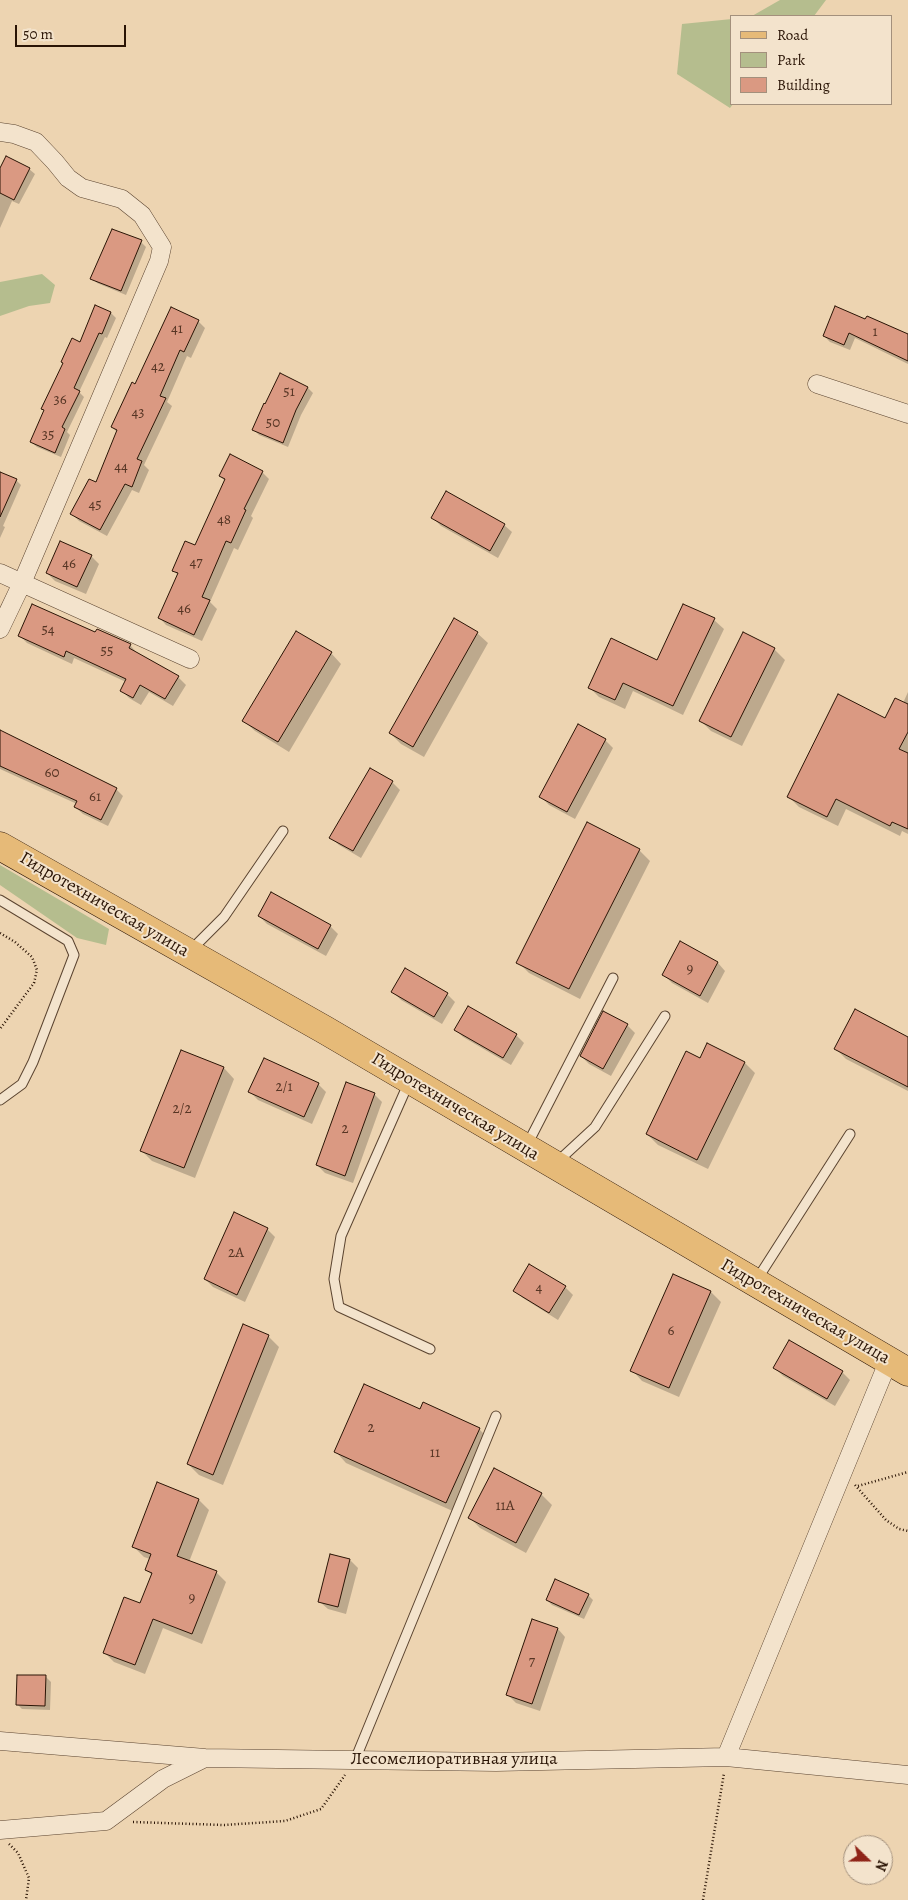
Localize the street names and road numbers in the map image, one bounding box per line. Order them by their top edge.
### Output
street label: Гидротехническая улица [15,848,193,962]
street label: Гидротехническая улица [367,1048,543,1166]
street label: Гидротехническая улица [716,1255,894,1369]
street label: Лесомелиоративная улица [351,1749,557,1771]

